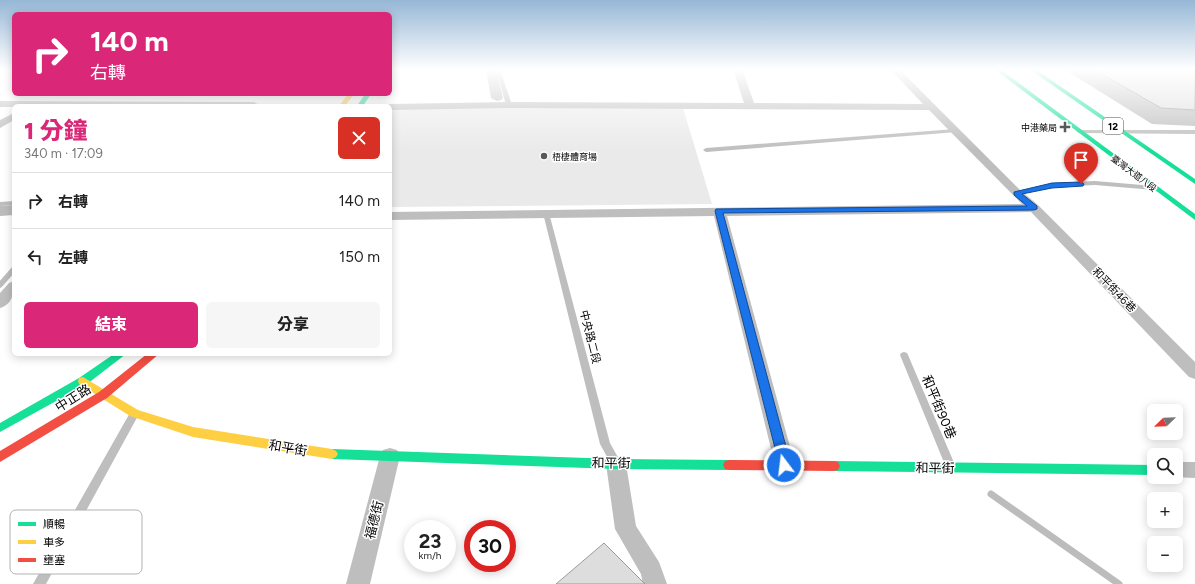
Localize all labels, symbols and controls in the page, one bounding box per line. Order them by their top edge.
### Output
text: 140 m [90,24,169,58]
icon: right [24,28,76,80]
text: 右轉 [90,62,126,84]
text: 1 分鐘 [24,116,88,145]
button: close [338,117,380,159]
road number: 12 [1103,118,1123,134]
place label: 中港藥局 [1021,122,1057,133]
marker: 中港藥局 [1060,122,1070,132]
pin [1064,143,1098,184]
text: 340 m · 17:09 [24,146,103,161]
icon: arrive [1070,149,1092,171]
marker: 梧棲體育場 [539,151,549,161]
place label: 梧棲體育場 [552,151,597,162]
street label: 臺灣大道八段 [1109,152,1159,194]
icon: right [24,190,46,212]
text: 140 m [338,192,380,210]
text: 右轉 [58,193,88,211]
icon: left [24,246,46,268]
text: 150 m [339,248,380,266]
text: 左轉 [58,249,88,267]
street label: 和平街46巷 [1090,265,1138,315]
button: 結束 [24,302,198,348]
button: 分享 [206,302,380,348]
street label: 中央路二段 [577,309,603,365]
street label: 和平街90巷 [919,373,959,441]
street label: 中正路 [52,381,94,415]
north arrow [1147,404,1183,440]
map controls [1147,404,1183,572]
street label: 和平街 [267,437,309,459]
position arrow [763,444,805,486]
button: search [1147,448,1183,484]
street label: 和平街 [591,455,631,471]
street label: 和平街 [915,460,955,476]
button: + [1147,492,1183,528]
street label: 福德街 [362,499,386,541]
legend [10,510,142,574]
text: 順暢 [43,518,65,531]
speed limit sign: 30 [464,520,516,572]
text: 23 [419,529,441,553]
text: 車多 [43,536,65,549]
button: − [1147,536,1183,572]
text: km/h [419,549,441,562]
text: 壅塞 [43,554,65,567]

